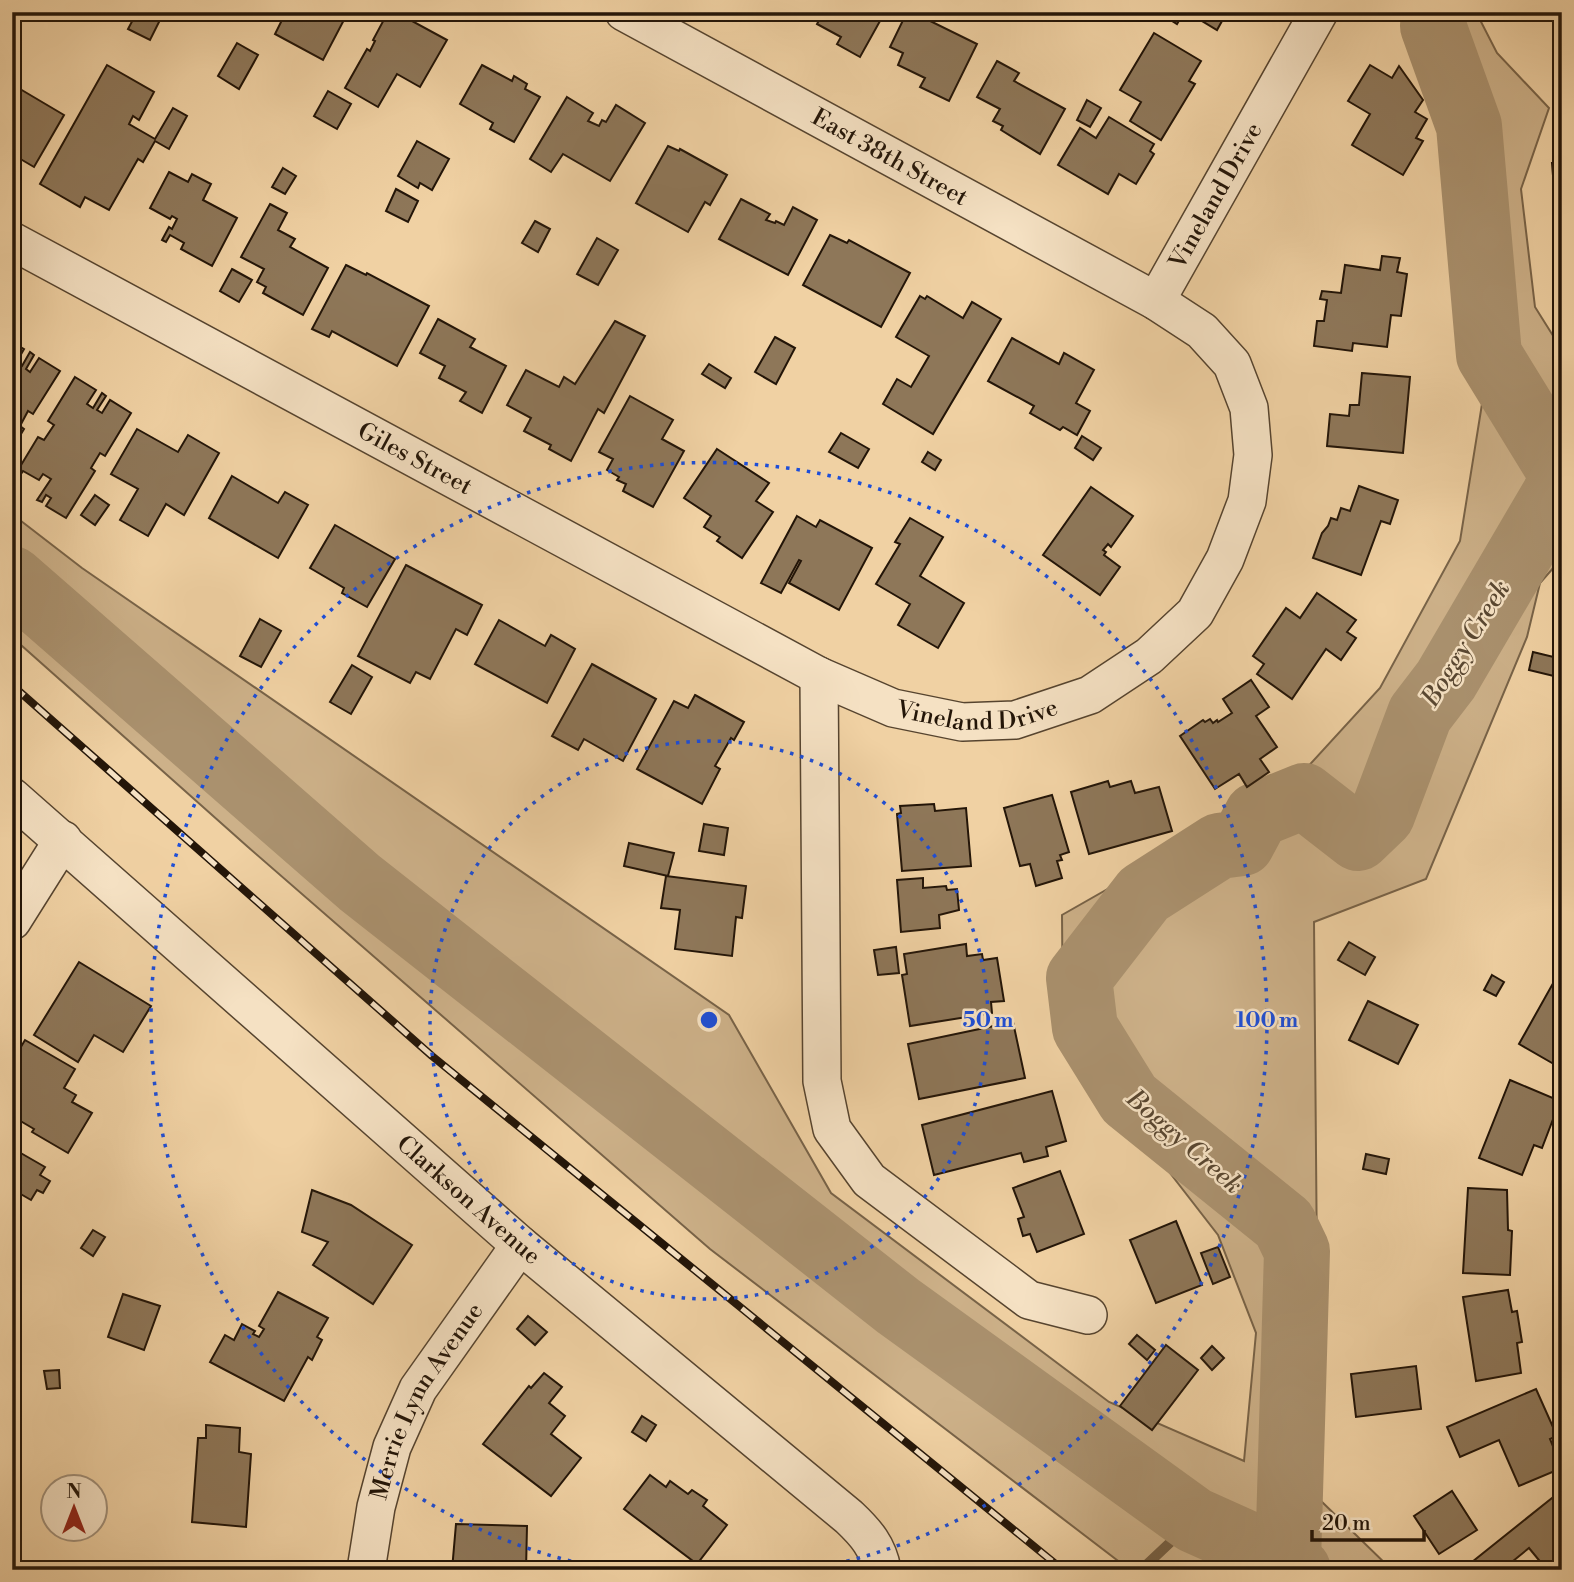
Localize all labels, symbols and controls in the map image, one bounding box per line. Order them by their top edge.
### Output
street label: East 38th Street [806,103,973,213]
street label: Vineland Drive [1163,118,1270,276]
street label: Giles Street [352,416,477,502]
water label: Boggy Creek [1414,574,1517,714]
street label: Vineland Drive [893,693,1062,738]
centre of rings [697,1008,721,1032]
text: 50 m [963,1008,1013,1034]
text: 100 m [1236,1008,1298,1034]
water label: Boggy Creek [1119,1082,1249,1201]
street label: Clarkson Avenue [390,1129,546,1272]
street label: Merrie Lynn Avenue [365,1297,490,1503]
north arrow [38,1474,108,1544]
text: N [66,1480,82,1504]
scale bar [1312,1498,1424,1542]
text: 20 m [1322,1511,1371,1537]

